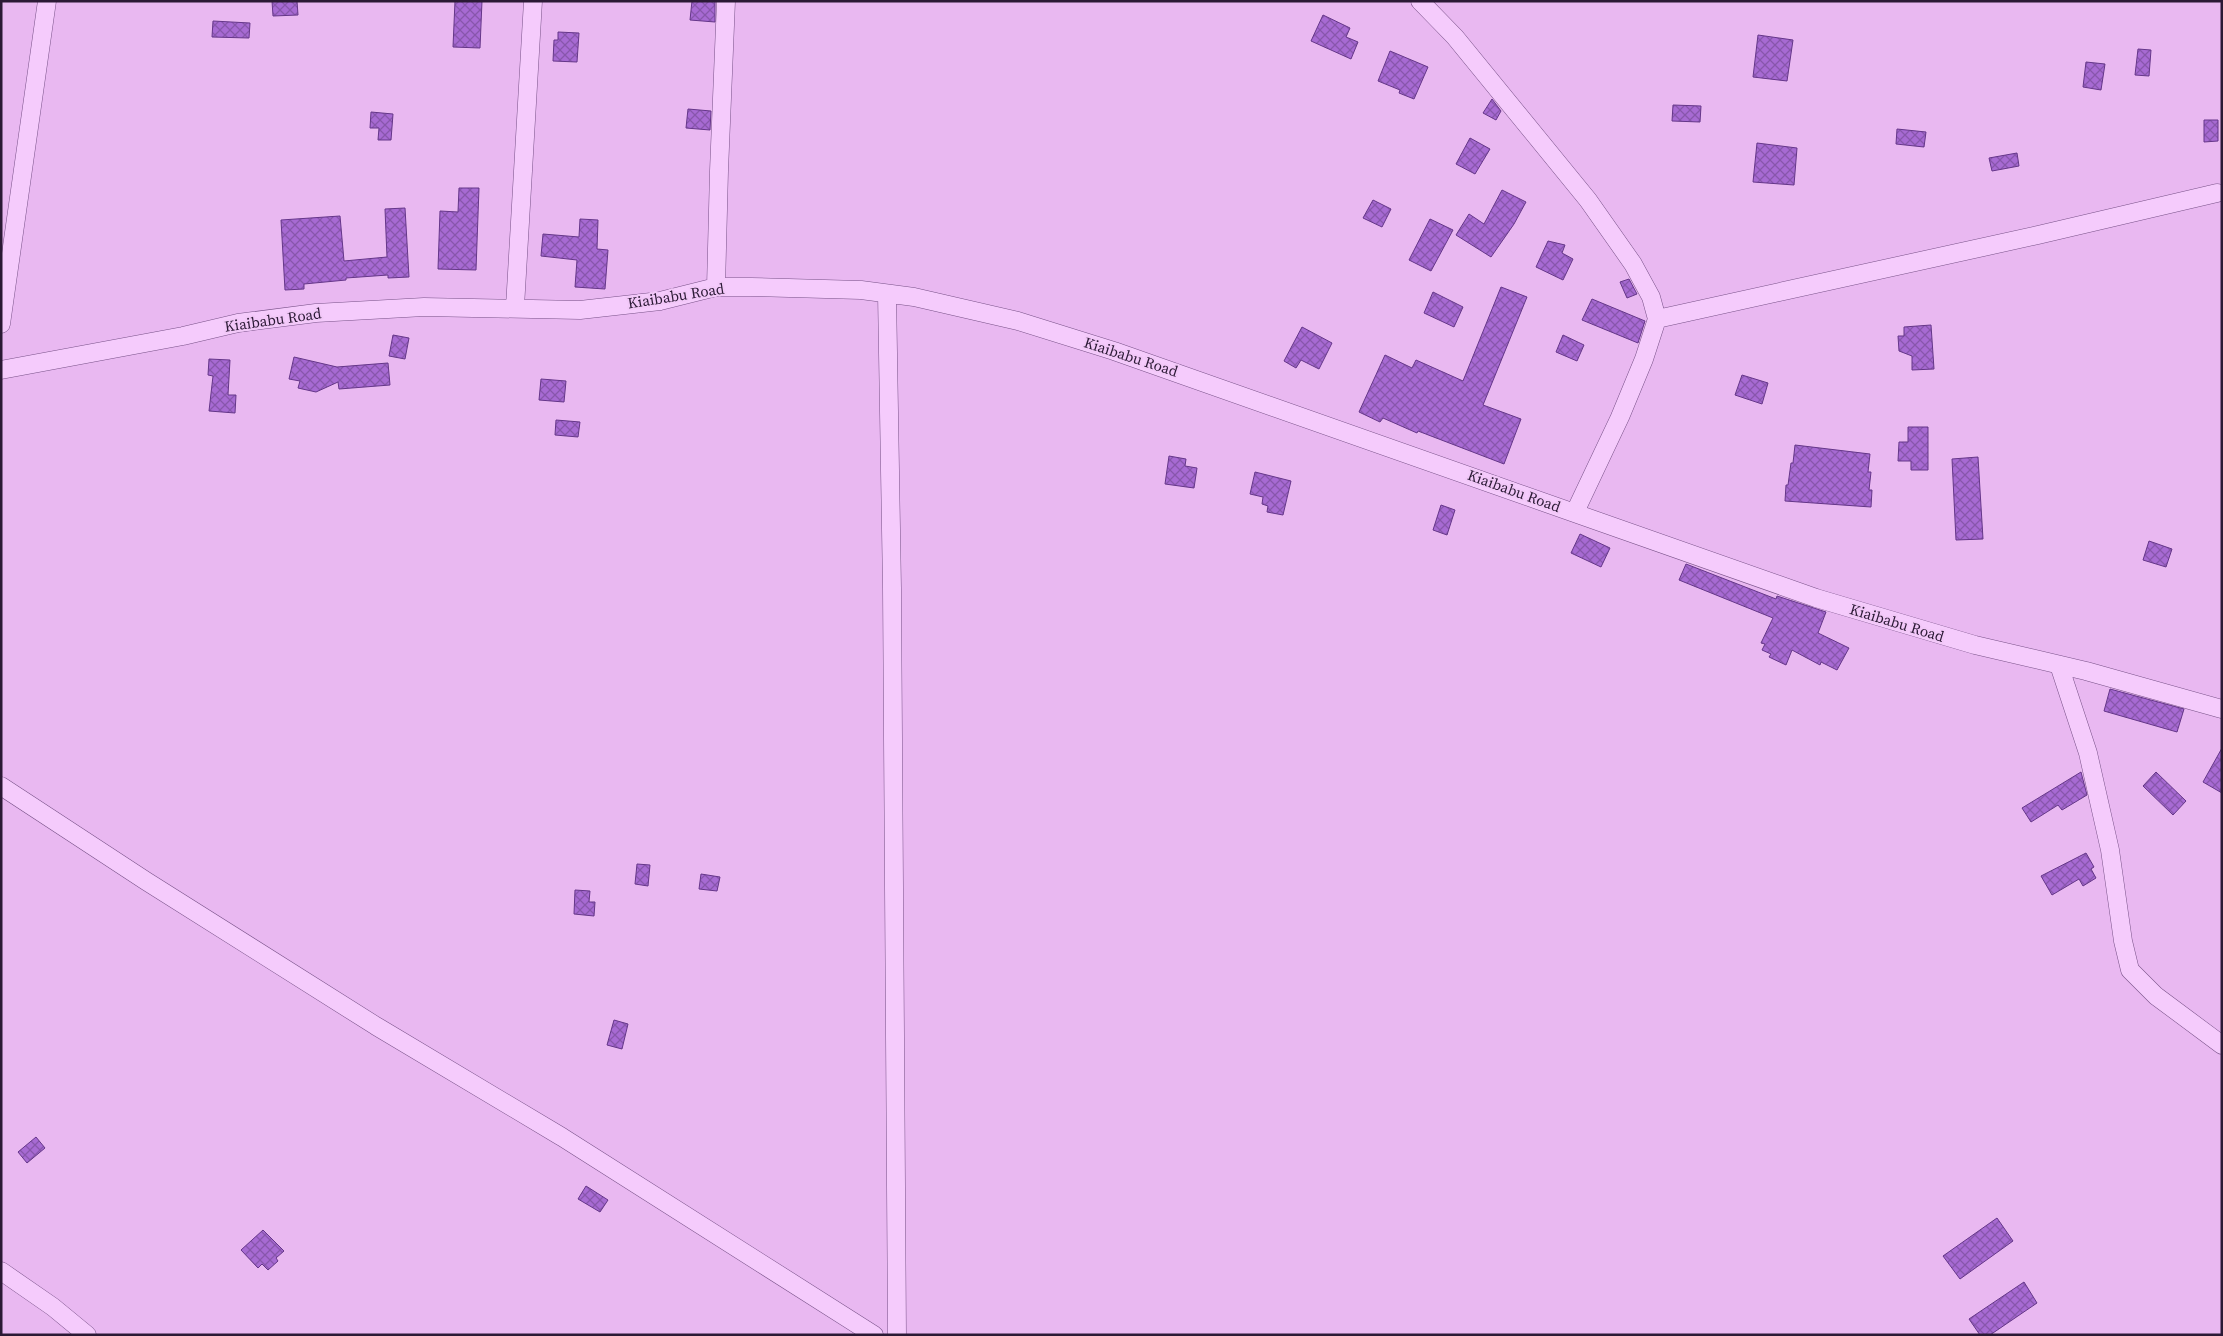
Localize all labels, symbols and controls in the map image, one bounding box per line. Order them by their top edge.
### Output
street label: Kiaibabu Road [626,277,726,314]
street label: Kiaibabu Road [223,302,323,337]
street label: Kiaibabu Road [1081,331,1181,382]
street label: Kiaibabu Road [1465,464,1564,517]
street label: Kiaibabu Road [1847,598,1947,647]

